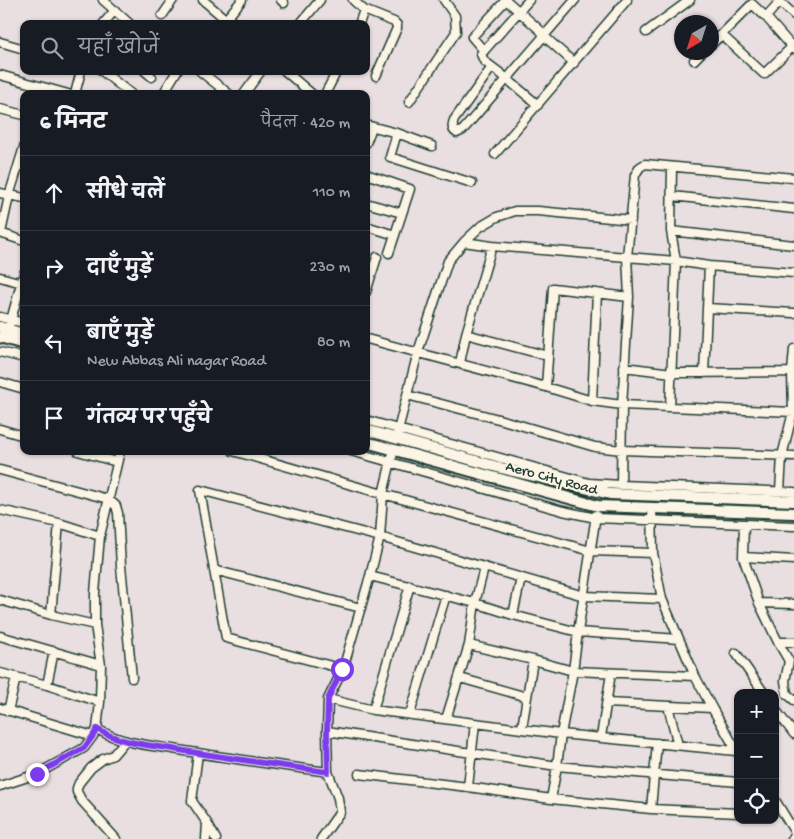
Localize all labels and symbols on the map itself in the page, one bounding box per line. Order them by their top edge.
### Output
north arrow [674,15,719,60]
street label: Aero City Road [504,458,601,500]
route start [331,658,354,681]
route end [26,763,49,786]

